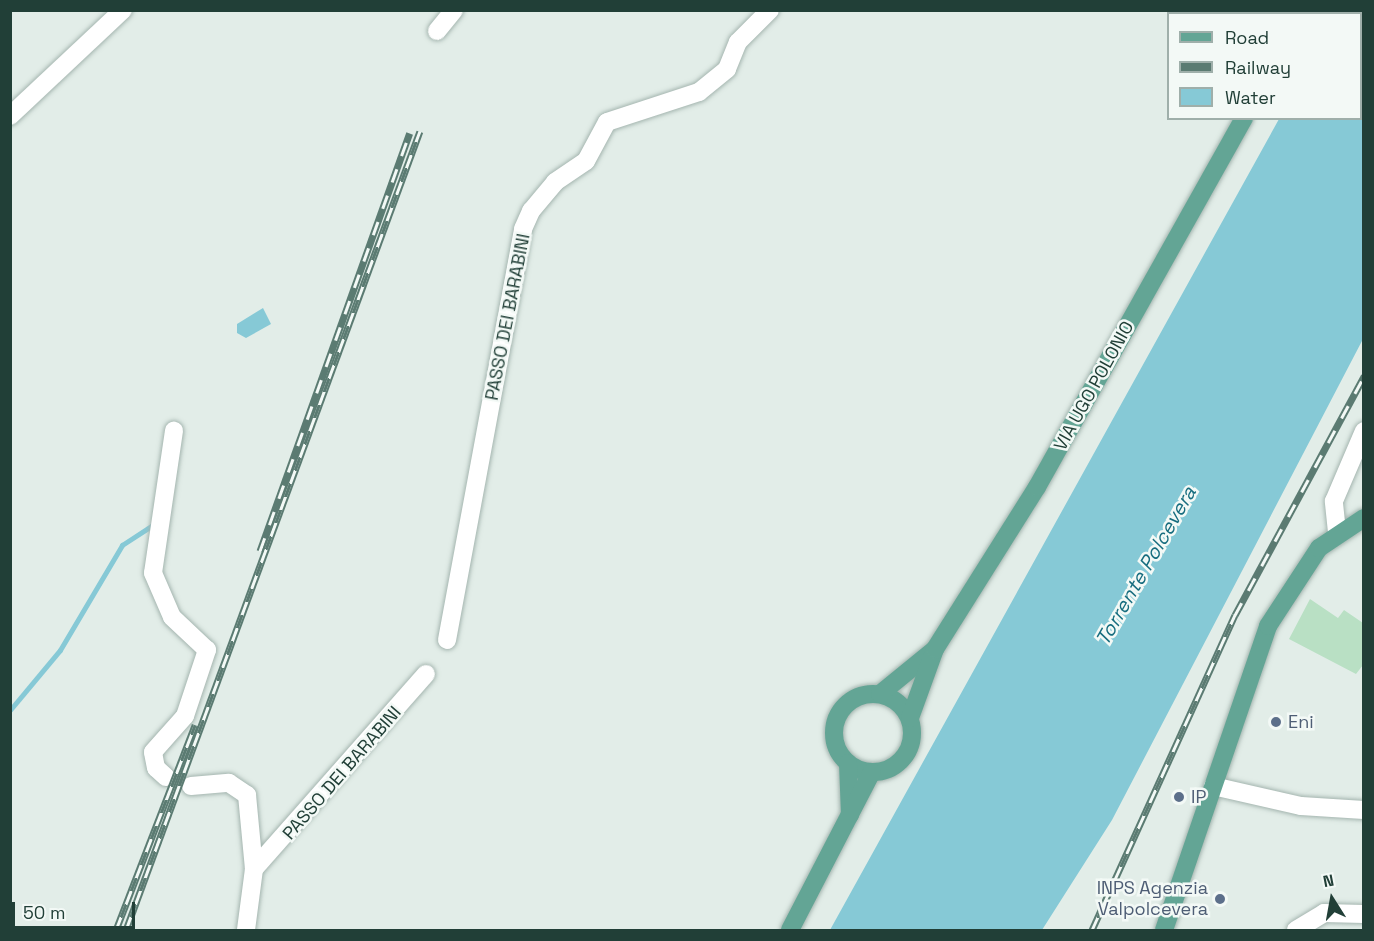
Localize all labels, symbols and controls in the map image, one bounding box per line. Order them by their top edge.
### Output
legend [1167,12,1362,120]
text: Road [1225,26,1269,49]
text: Railway [1225,56,1291,79]
text: Water [1225,86,1276,109]
street label: PASSO DEI BARABINI [481,232,535,402]
street label: VIA UGO POLONIO [1049,317,1139,455]
water label: Torrente Polcevera [1091,482,1201,650]
street label: PASSO DEI BARABINI [278,702,406,844]
place label: Eni [1288,711,1314,733]
marker: Eni [1269,715,1283,729]
place label: IP [1191,786,1206,808]
marker: IP [1172,790,1186,804]
north arrow [1302,869,1362,929]
text: N [1321,870,1336,892]
place label: INPS Agenzia Valpolcevera [1096,878,1208,920]
scale bar [15,890,138,928]
marker: INPS Agenzia Valpolcevera [1213,892,1227,906]
text: 50 m [23,901,65,924]

